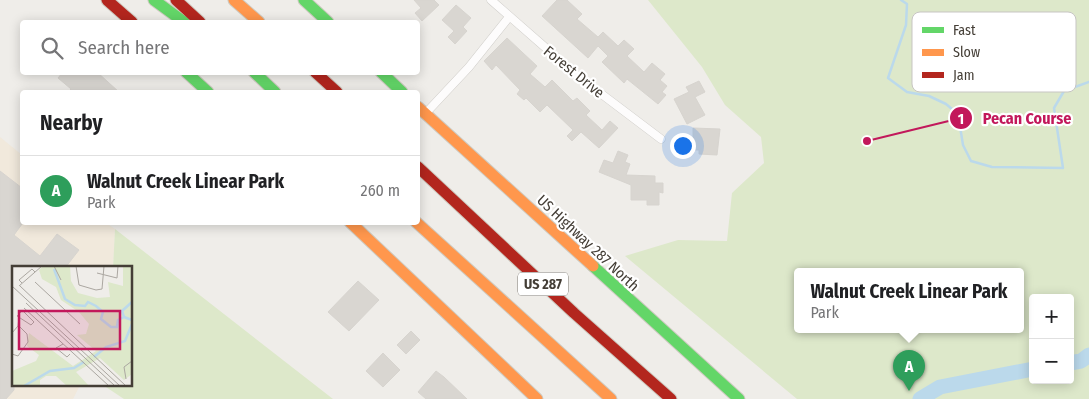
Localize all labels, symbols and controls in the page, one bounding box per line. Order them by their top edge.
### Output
legend [912,12,1076,92]
search box [20,20,420,75]
text: Fast [953,22,976,39]
icon: search [38,34,66,62]
text: Search here [78,36,170,59]
street label: Forest Drive [540,42,608,102]
text: Slow [953,44,980,61]
text: Jam [953,67,974,84]
callout: Pecan Course [948,103,1082,134]
text: Pecan Course [983,109,1071,128]
text: Nearby [40,110,102,136]
text: 1 [958,110,964,128]
your location [670,133,696,159]
text: Walnut Creek Linear Park [87,170,284,193]
text: A [52,181,60,200]
text: 260 m [361,181,400,200]
street label: US Highway 287 North [533,191,643,295]
text: Park [87,193,115,212]
inset map [12,266,132,386]
popup [794,268,1024,333]
road number: US 287 [518,272,568,296]
text: Walnut Creek Linear Park [810,280,1008,303]
map controls [1029,294,1074,384]
button: + [1029,294,1074,339]
text: Park [810,303,839,322]
button: − [1029,339,1074,384]
pin: A [893,350,925,391]

